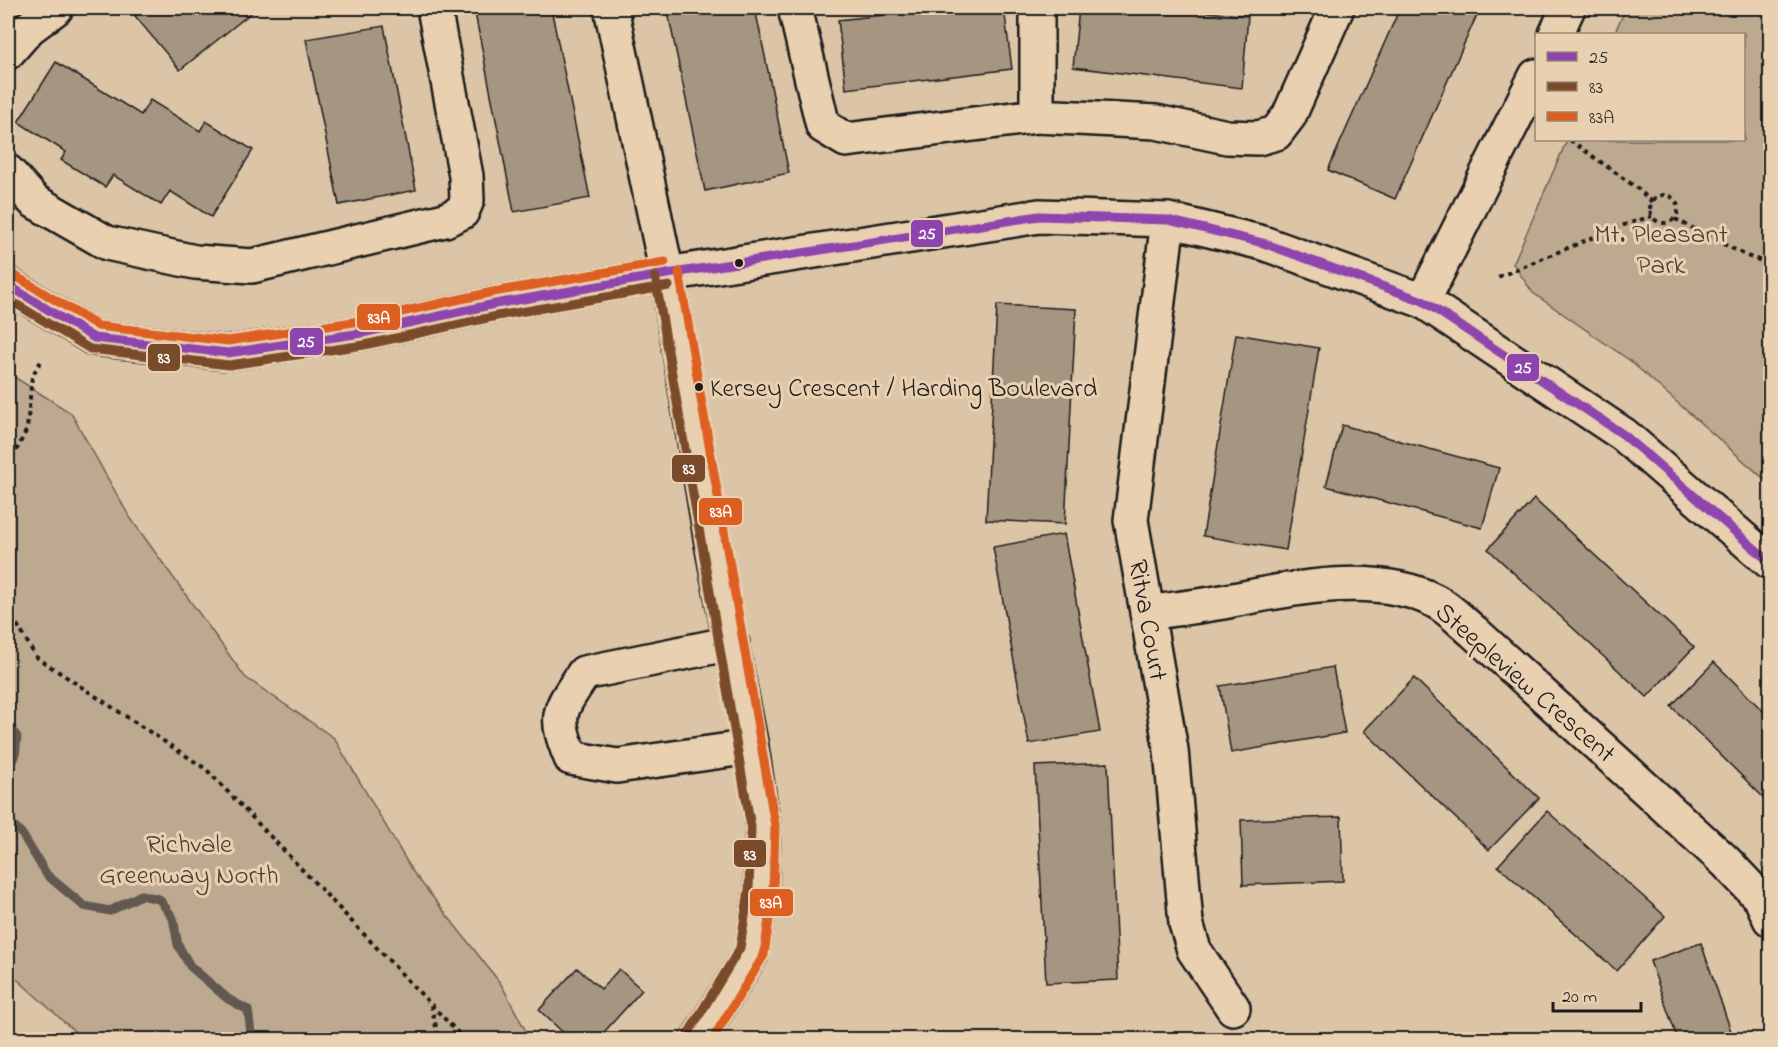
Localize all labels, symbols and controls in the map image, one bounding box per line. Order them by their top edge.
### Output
legend [1535,33,1745,141]
text: 25 [1589,46,1608,72]
text: 83 [1589,76,1603,102]
text: 83A [1589,106,1614,132]
park label: Mt. Pleasant Park [1594,216,1728,286]
line badge: 25 [910,219,944,248]
text: 25 [917,223,936,247]
unlabelled marker [733,257,745,269]
line badge: 83A [356,303,401,331]
text: 83A [367,307,390,331]
line badge: 25 [289,327,324,356]
text: 25 [296,331,315,355]
line badge: 83 [147,343,181,372]
text: 83 [157,347,171,371]
line badge: 25 [1506,353,1540,382]
text: 25 [1513,357,1532,381]
place label: Kersey Crescent / Harding Boulevard [710,371,1098,409]
marker: Kersey Crescent / Harding Boulevard [693,381,705,393]
line badge: 83 [671,454,706,483]
text: 83 [682,458,696,482]
line badge: 83A [698,497,743,526]
text: 83A [709,501,732,525]
street label: Ritva Court [1117,557,1176,684]
street label: Steepleview Crescent [1425,594,1623,774]
park label: Richvale Greenway North [99,826,279,896]
line badge: 83 [733,839,767,868]
text: 83 [743,844,757,868]
line badge: 83A [749,888,794,917]
text: 83A [759,892,782,916]
scale bar [1553,975,1642,1013]
text: 20 m [1562,985,1597,1011]

